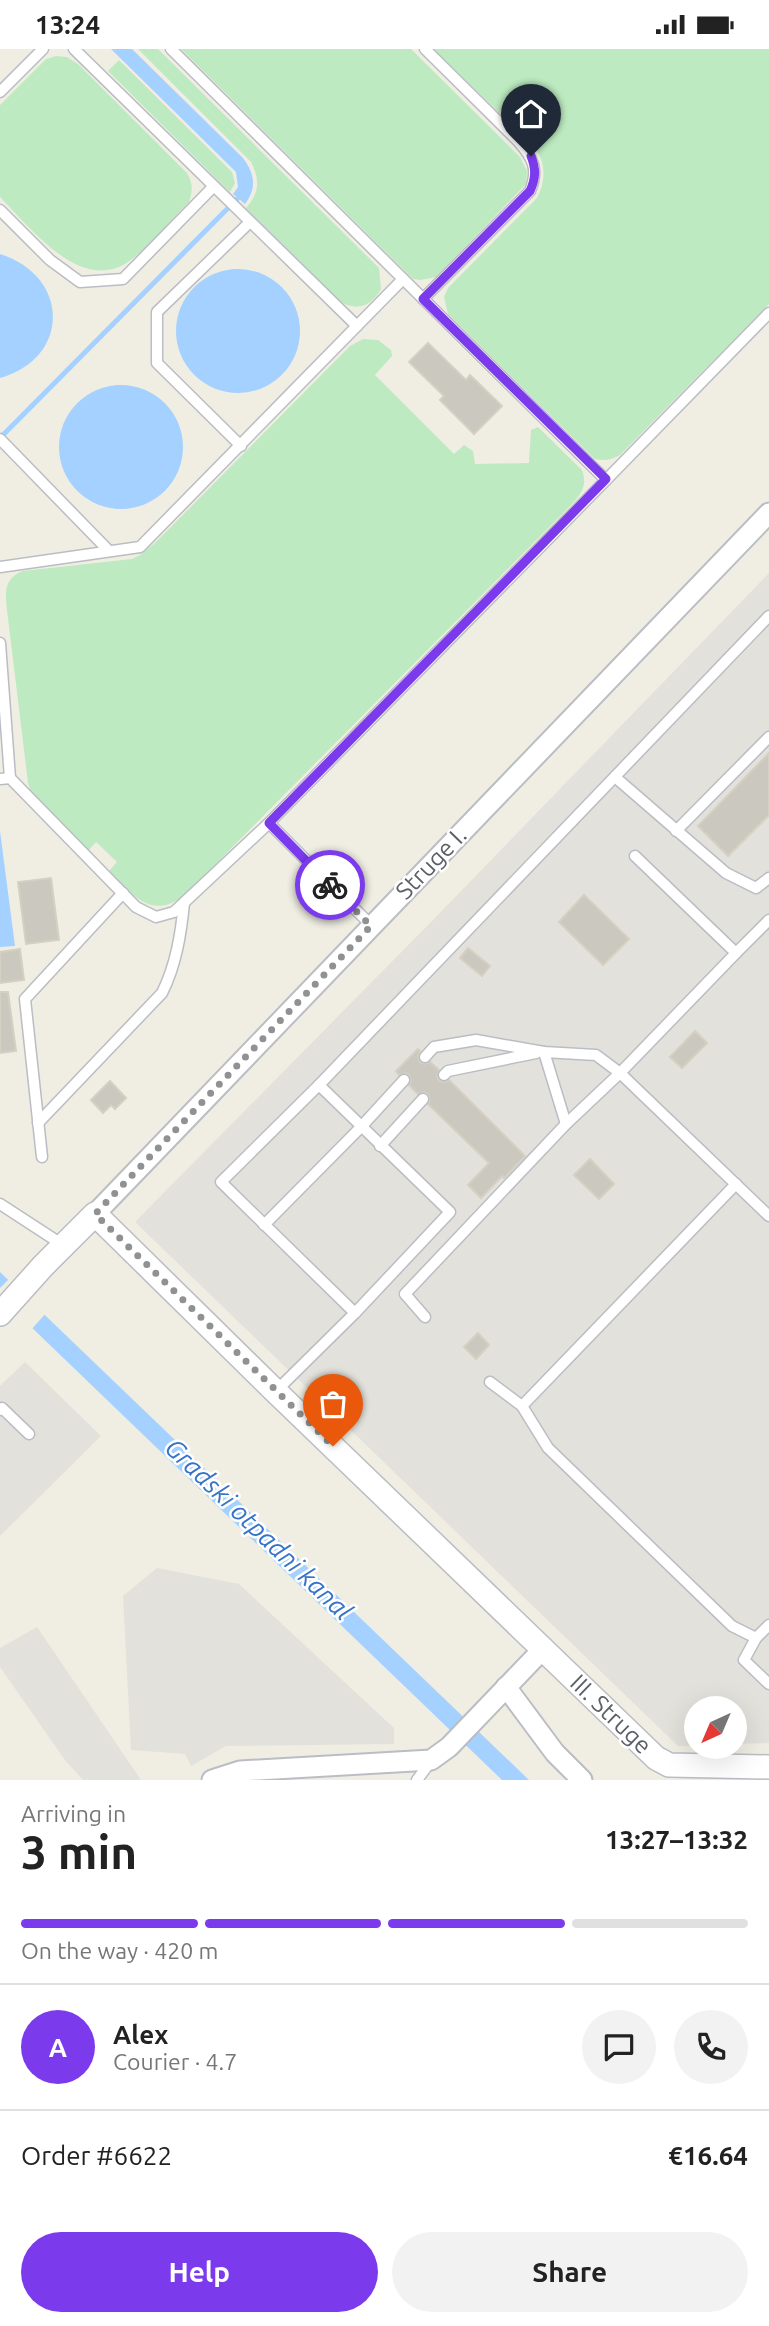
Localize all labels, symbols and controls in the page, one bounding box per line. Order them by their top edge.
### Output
text: 13:24 [35,10,100,39]
pin [501,84,561,156]
icon: home [512,95,550,133]
street label: Struge I. [390,821,472,905]
courier [295,850,365,920]
icon: bike [311,866,349,904]
pin [303,1374,363,1446]
icon: bag [314,1385,352,1423]
water label: Gradski otpadni kanal [160,1432,358,1626]
street label: III. Struge [565,1669,657,1759]
north arrow [684,1696,747,1759]
map controls [684,1696,747,1759]
text: Arriving in [21,1801,126,1826]
text: 13:27–13:32 [605,1825,748,1854]
text: 3 min [21,1826,137,1878]
text: On the way · 420 m [21,1938,218,1963]
button: chat [582,2010,656,2084]
button: phone [674,2010,748,2084]
text: Alex [113,2020,168,2049]
text: A [49,2033,67,2062]
text: Courier · 4.7 [113,2049,237,2074]
text: Order #6622 [21,2141,172,2170]
text: €16.64 [668,2141,748,2170]
button: Help [21,2232,378,2312]
button: Share [392,2232,748,2312]

